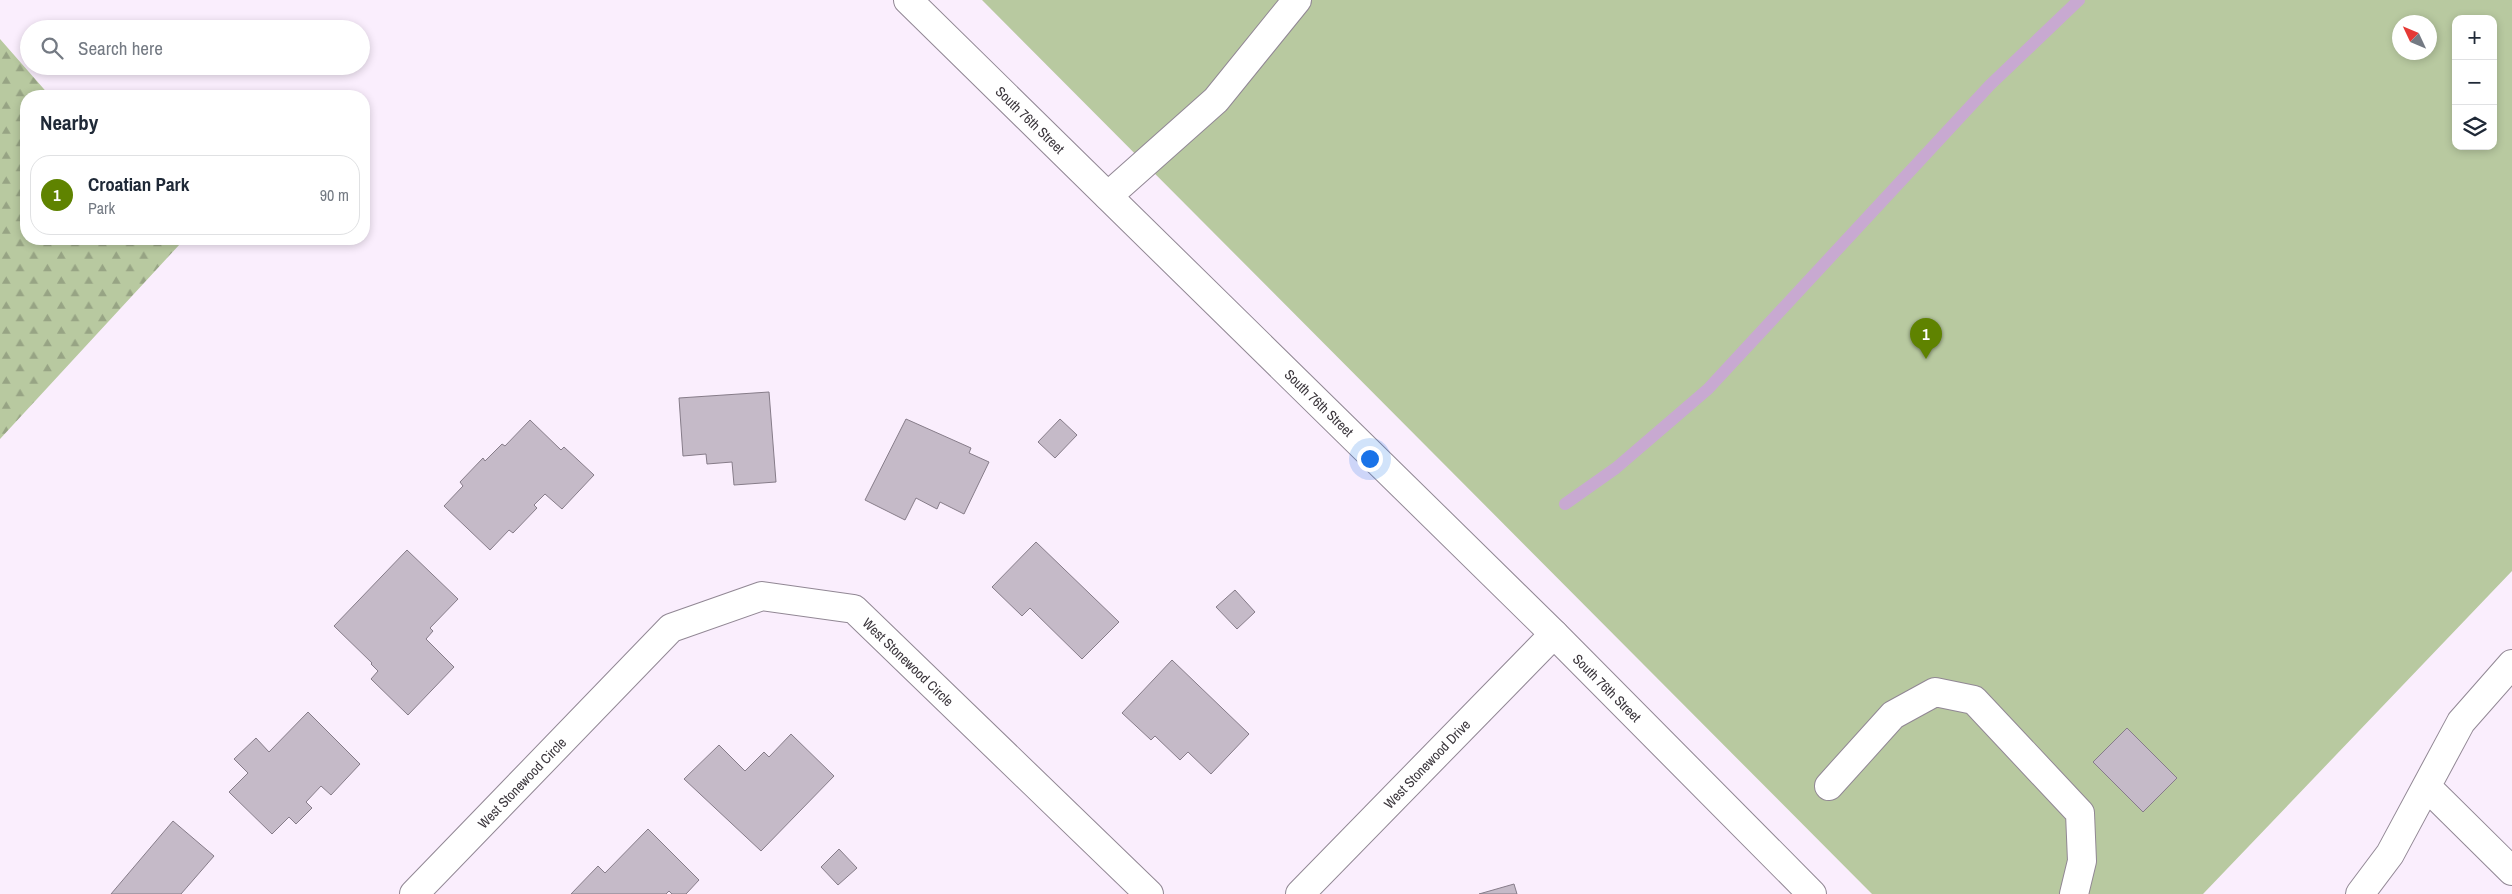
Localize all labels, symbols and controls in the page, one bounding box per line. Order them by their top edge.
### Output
north arrow [2392,15,2437,60]
map controls [2452,15,2497,150]
button: + [2452,15,2497,60]
search box [20,20,370,75]
icon: search [38,34,66,62]
text: Search here [78,35,163,61]
button: − [2452,60,2497,105]
street label: South 76th Street [992,82,1068,158]
button: layers [2452,105,2497,150]
text: Nearby [40,108,98,137]
text: Croatian Park [88,171,189,197]
text: 1 [53,184,61,206]
text: 90 m [320,184,349,206]
text: Park [88,197,115,219]
pin: 1 [1910,318,1942,359]
street label: South 76th Street [1281,365,1357,441]
your location [1357,446,1383,472]
street label: West Stonewood Circle [859,614,957,710]
street label: South 76th Street [1569,650,1645,726]
street label: West Stonewood Drive [1380,716,1474,812]
street label: West Stonewood Circle [474,734,570,832]

